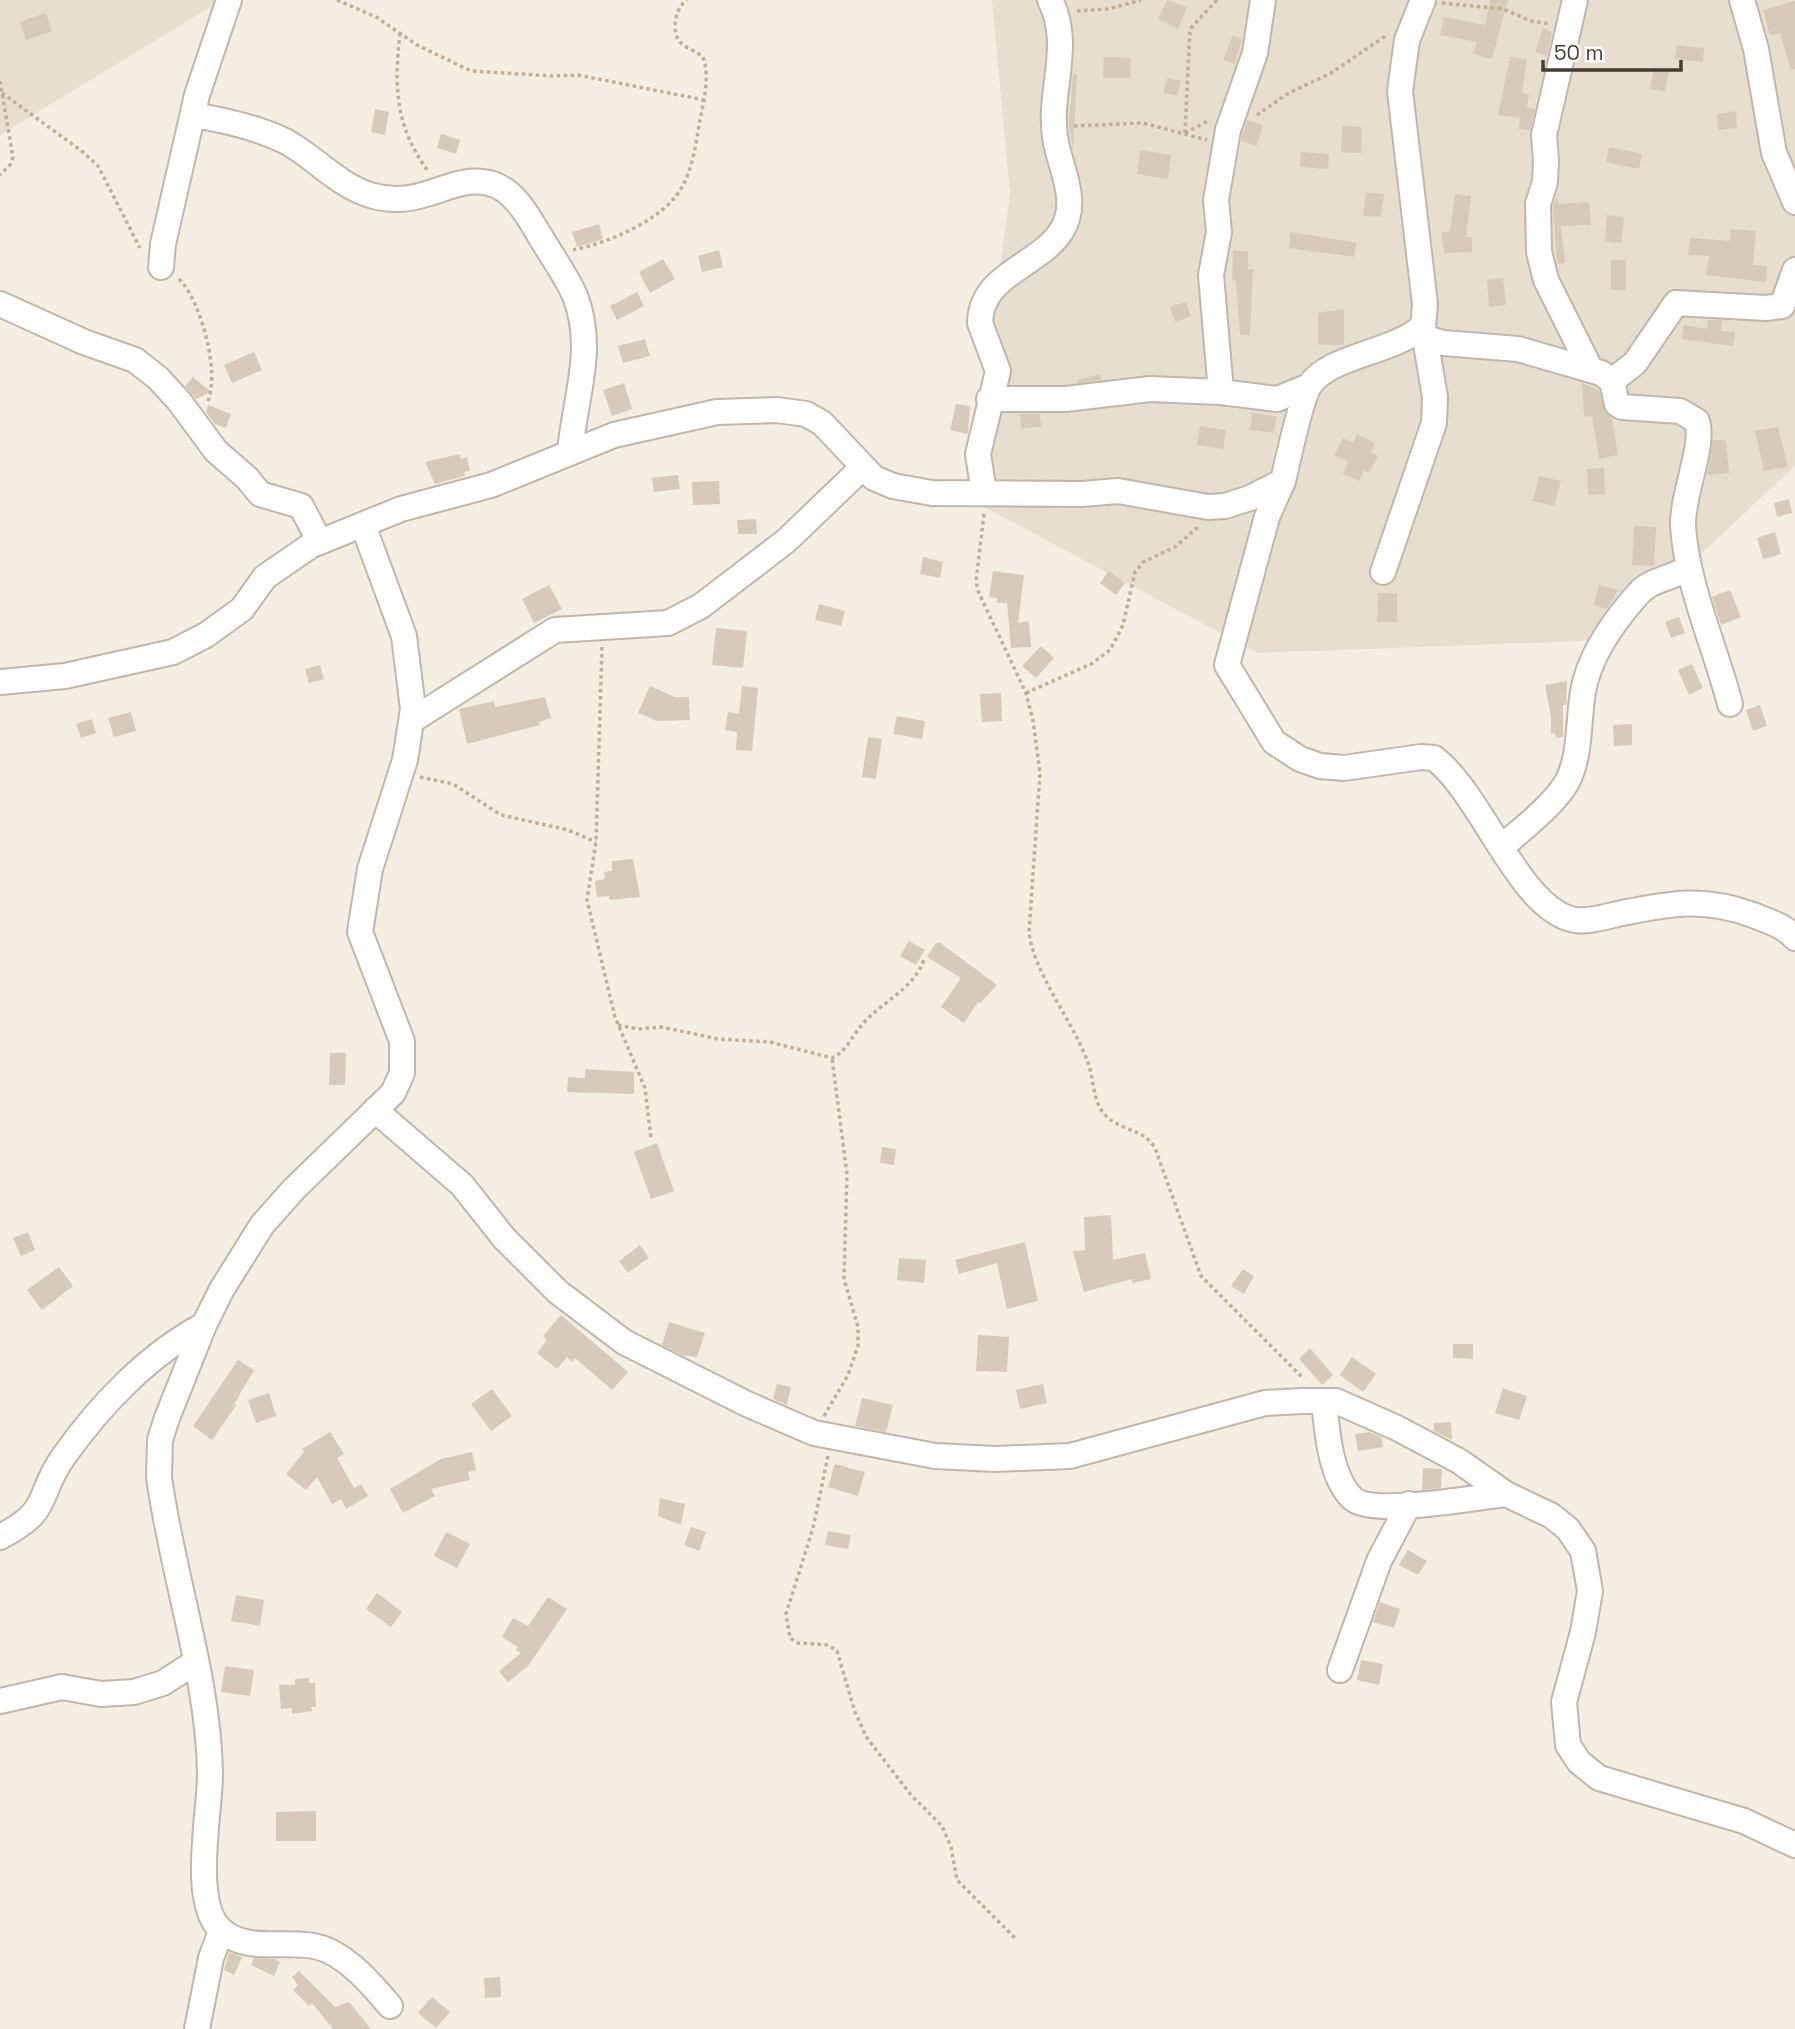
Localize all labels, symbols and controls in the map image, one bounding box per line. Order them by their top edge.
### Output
scale bar [1543,28,1681,72]
text: 50 m [1554,39,1604,66]

